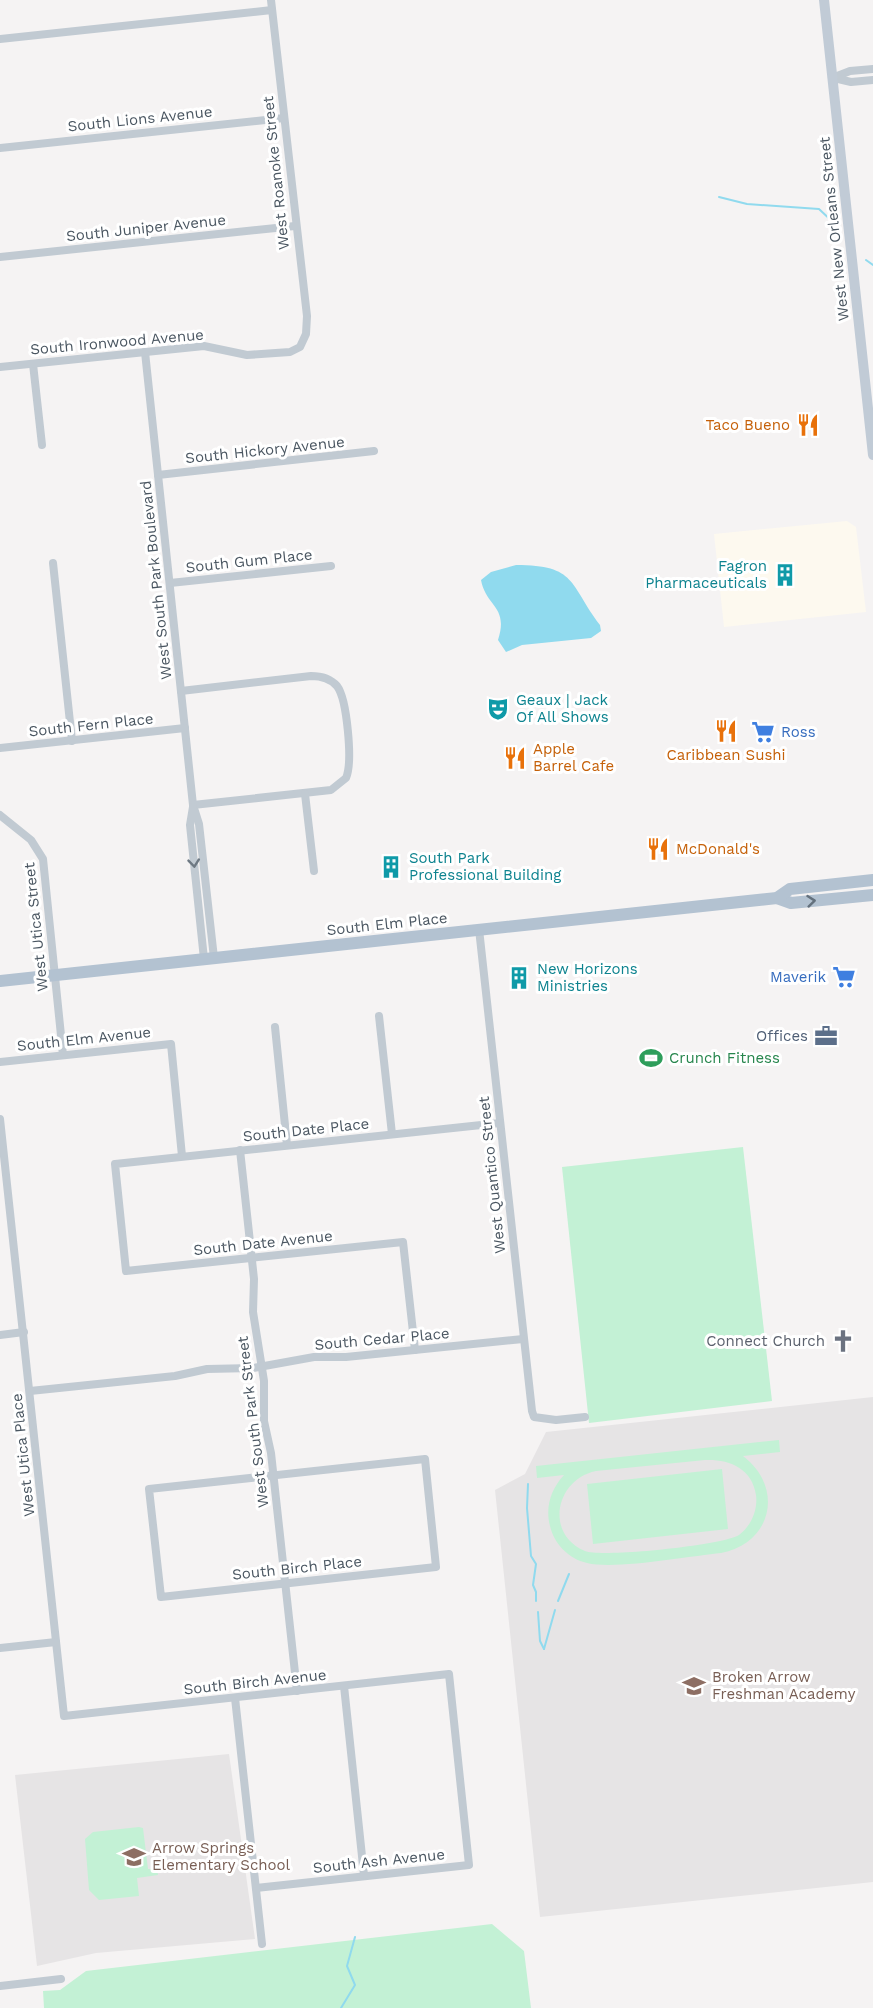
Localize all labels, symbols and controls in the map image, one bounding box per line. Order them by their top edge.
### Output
street label: West Roanoke Street [259,95,293,251]
street label: South Lions Avenue [67,102,213,136]
street label: West New Orleans Street [815,135,853,322]
street label: South Juniper Avenue [65,211,227,245]
street label: South Ironwood Avenue [29,325,205,359]
restaurant icon: Taco Bueno [795,412,821,438]
place label: Taco Bueno [705,416,790,434]
street label: South Hickory Avenue [184,433,346,467]
street label: West South Park Boulevard [137,480,175,680]
street label: South Gum Place [185,545,313,577]
place label: Fagron Pharmaceuticals [645,557,767,592]
building icon: Fagron Pharmaceuticals [772,562,798,588]
place label: Geaux | Jack Of All Shows [516,691,609,726]
theatre icon: Geaux | Jack Of All Shows [485,696,511,722]
street label: South Fern Place [28,709,154,741]
restaurant icon: Caribbean Sushi [713,718,739,744]
supermarket icon: Ross [750,719,776,745]
place label: Ross [781,723,816,741]
place label: Apple Barrel Cafe [533,740,614,775]
restaurant icon: Apple Barrel Cafe [502,745,528,771]
place label: Caribbean Sushi [666,746,786,764]
restaurant icon: McDonald's [645,836,671,862]
place label: McDonald's [676,840,760,858]
place label: South Park Professional Building [409,849,561,884]
building icon: South Park Professional Building [378,854,404,880]
one-way arrow [187,859,200,868]
street label: West Utica Street [20,861,52,992]
one-way arrow [806,895,815,908]
street label: South Elm Place [326,909,448,939]
place label: New Horizons Ministries [537,960,638,995]
supermarket icon: Maverik [831,964,857,990]
building icon: New Horizons Ministries [506,965,532,991]
place label: Maverik [770,968,826,986]
street label: South Elm Avenue [16,1023,152,1055]
office icon: Offices [813,1023,839,1049]
place label: Offices [756,1027,808,1045]
sports icon: Crunch Fitness [638,1045,664,1071]
place label: Crunch Fitness [669,1049,780,1067]
street label: West Quantico Street [475,1095,509,1254]
street label: South Date Place [242,1114,370,1146]
street label: South Date Avenue [192,1227,334,1259]
street label: South Cedar Place [314,1324,450,1354]
church icon: Connect Church [830,1328,856,1354]
place label: Connect Church [706,1332,825,1350]
street label: West South Park Street [233,1335,272,1509]
street label: West Utica Place [8,1393,38,1517]
street label: South Birch Place [231,1552,363,1584]
street label: South Birch Avenue [183,1666,327,1698]
place label: Broken Arrow Freshman Academy [712,1668,856,1703]
school or university icon: Broken Arrow Freshman Academy [681,1673,707,1699]
place label: Arrow Springs Elementary School [152,1839,291,1874]
school or university icon: Arrow Springs Elementary School [121,1844,147,1870]
street label: South Ash Avenue [312,1845,446,1877]

